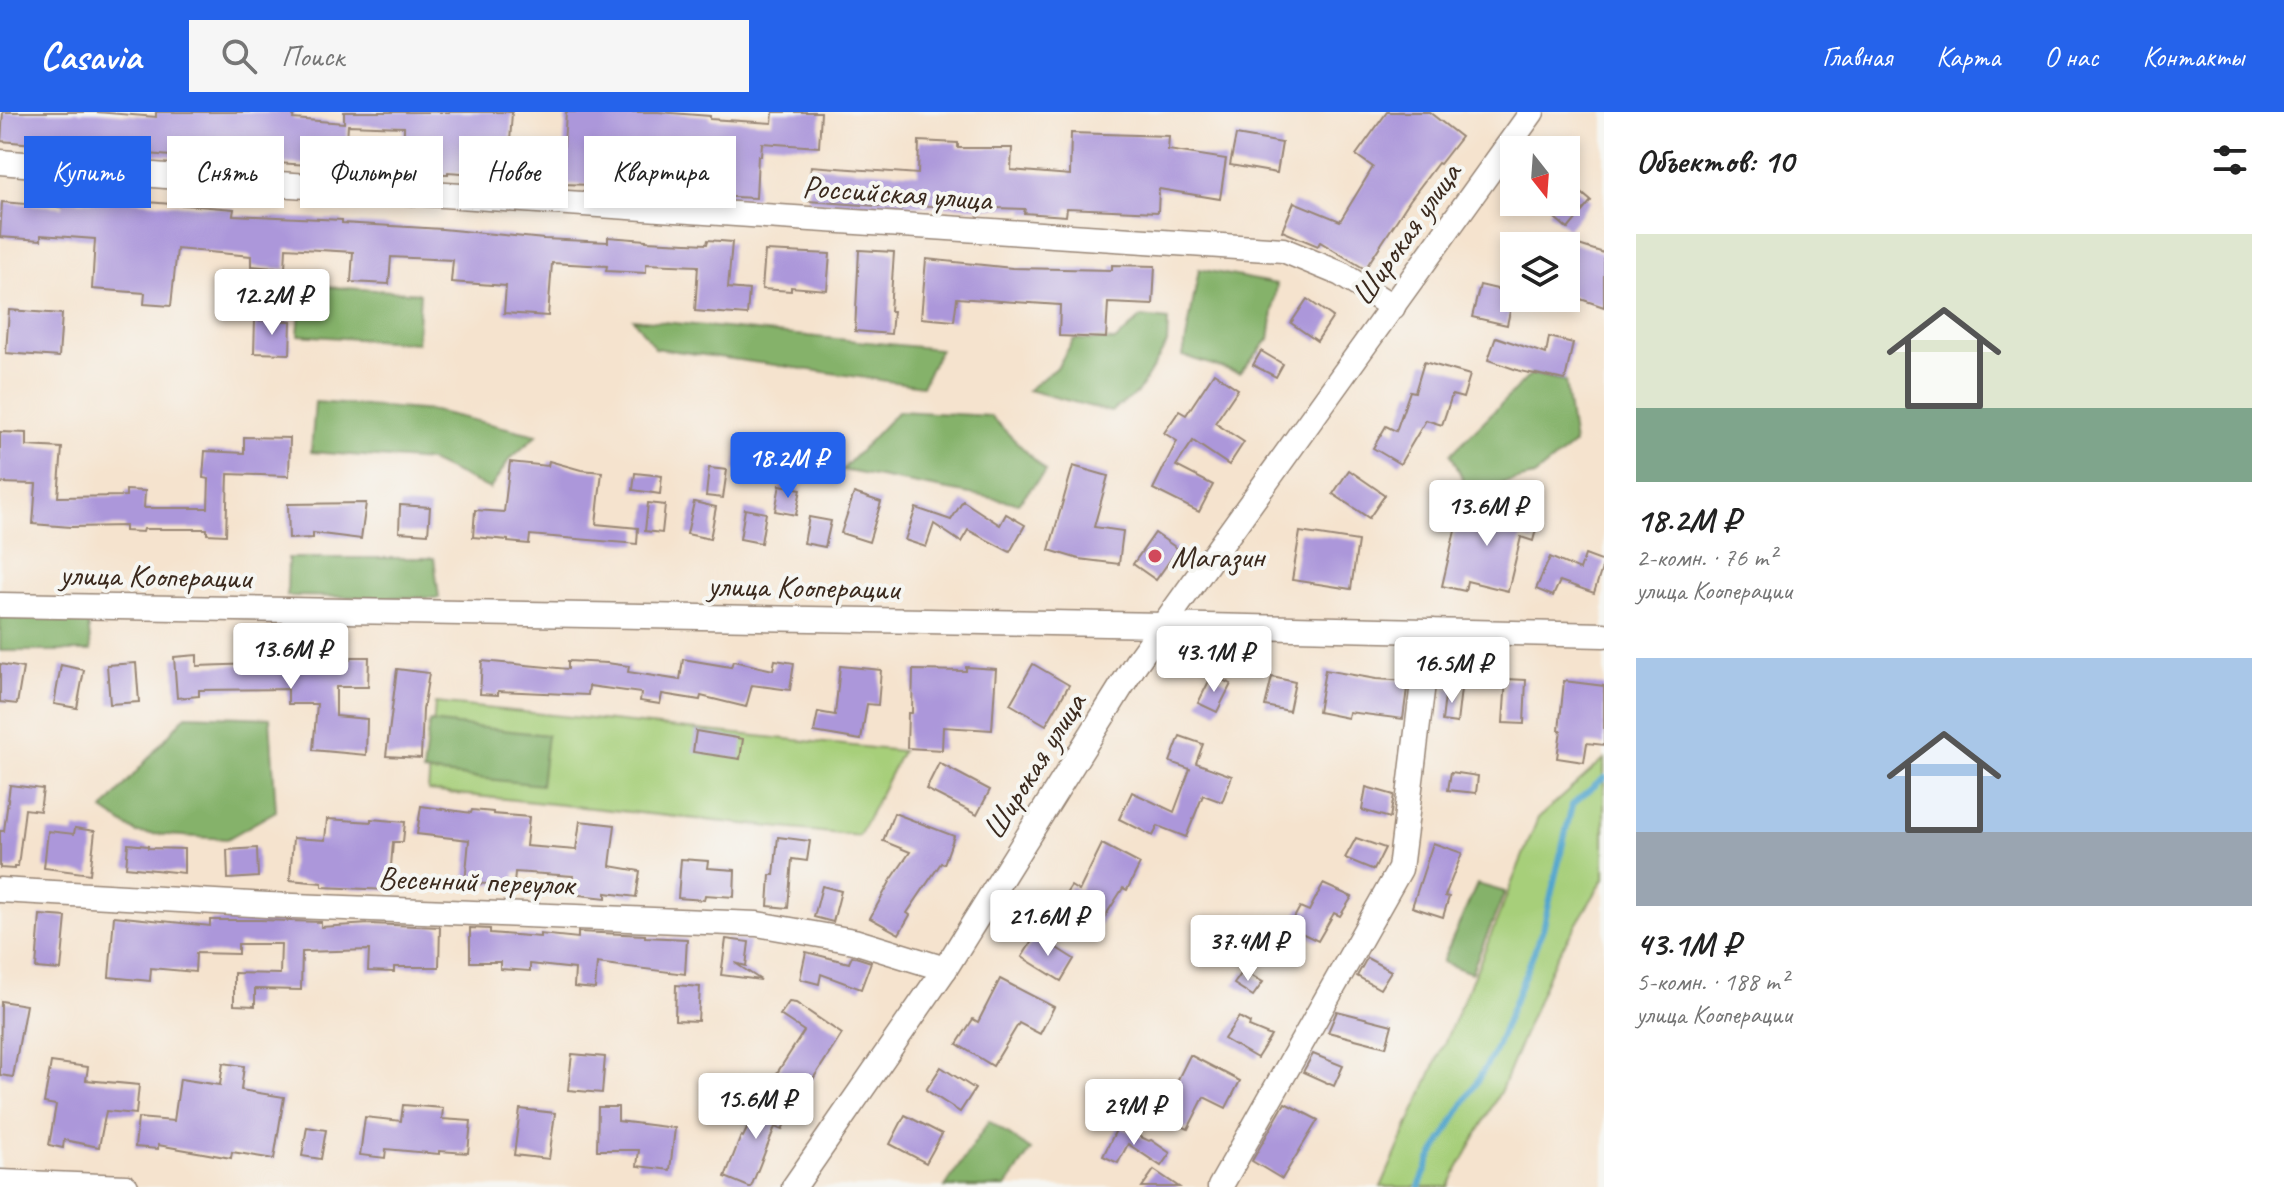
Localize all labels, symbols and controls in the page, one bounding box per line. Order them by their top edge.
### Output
search box [189,20,749,92]
text: Casavia [40,33,141,80]
icon: search [217,34,261,78]
text: Поиск [281,37,344,75]
text: Главная [1822,39,1892,74]
text: Карта [1936,39,2000,74]
text: О нас [2044,39,2098,74]
text: Контакты [2142,39,2244,74]
chip: Купить [24,136,151,208]
chip: Снять [167,136,284,208]
chip: Фильтры [300,136,443,208]
chip: Новое [459,136,568,208]
chip: Квартира [584,136,736,208]
north arrow [1500,136,1580,216]
map controls [1500,136,1580,312]
icon: filters [2208,138,2252,182]
text: Объектов: 10 [1636,139,1794,182]
street label: Широкая улица [1342,153,1471,313]
street label: Российская улица [801,166,995,220]
button: layers [1500,232,1580,312]
pin: 12.2M ₽ [198,269,346,337]
text: 12.2M ₽ [233,278,311,311]
icon: home [1872,286,2016,430]
pin: 18.2M ₽ [714,432,862,500]
text: 18.2M ₽ [749,441,827,474]
pin: 13.6M ₽ [1413,480,1561,548]
text: 13.6M ₽ [1447,489,1527,522]
text: 18.2M ₽ [1636,498,1739,541]
place label: Магазин [1171,536,1267,577]
text: 2-комн. · 76 m² [1636,541,1776,574]
marker: Магазин [1146,547,1164,565]
street label: улица Кооперации [57,554,254,598]
street label: улица Кооперации [705,565,902,609]
text: улица Кооперации [1636,574,1792,607]
pin: 13.6M ₽ [217,623,365,691]
pin: 43.1M ₽ [1140,626,1288,694]
text: 13.6M ₽ [251,632,331,665]
text: 43.1M ₽ [1175,635,1253,668]
pin: 16.5M ₽ [1378,637,1526,705]
text: 16.5M ₽ [1412,646,1492,679]
street label: Широкая улица [973,683,1096,847]
icon: home [1872,710,2016,854]
street label: Весенний переулок [377,857,578,905]
pin: 21.6M ₽ [974,890,1122,958]
text: 21.6M ₽ [1008,899,1088,932]
pin: 37.4M ₽ [1174,915,1322,983]
text: 43.1M ₽ [1636,922,1739,965]
text: 37.4M ₽ [1209,924,1287,957]
text: 5-комн. · 188 m² [1636,965,1788,998]
text: улица Кооперации [1636,998,1792,1031]
pin: 15.6M ₽ [682,1073,830,1141]
pin: 29M ₽ [1078,1079,1190,1147]
text: 15.6M ₽ [716,1082,796,1115]
text: 29M ₽ [1103,1088,1165,1121]

